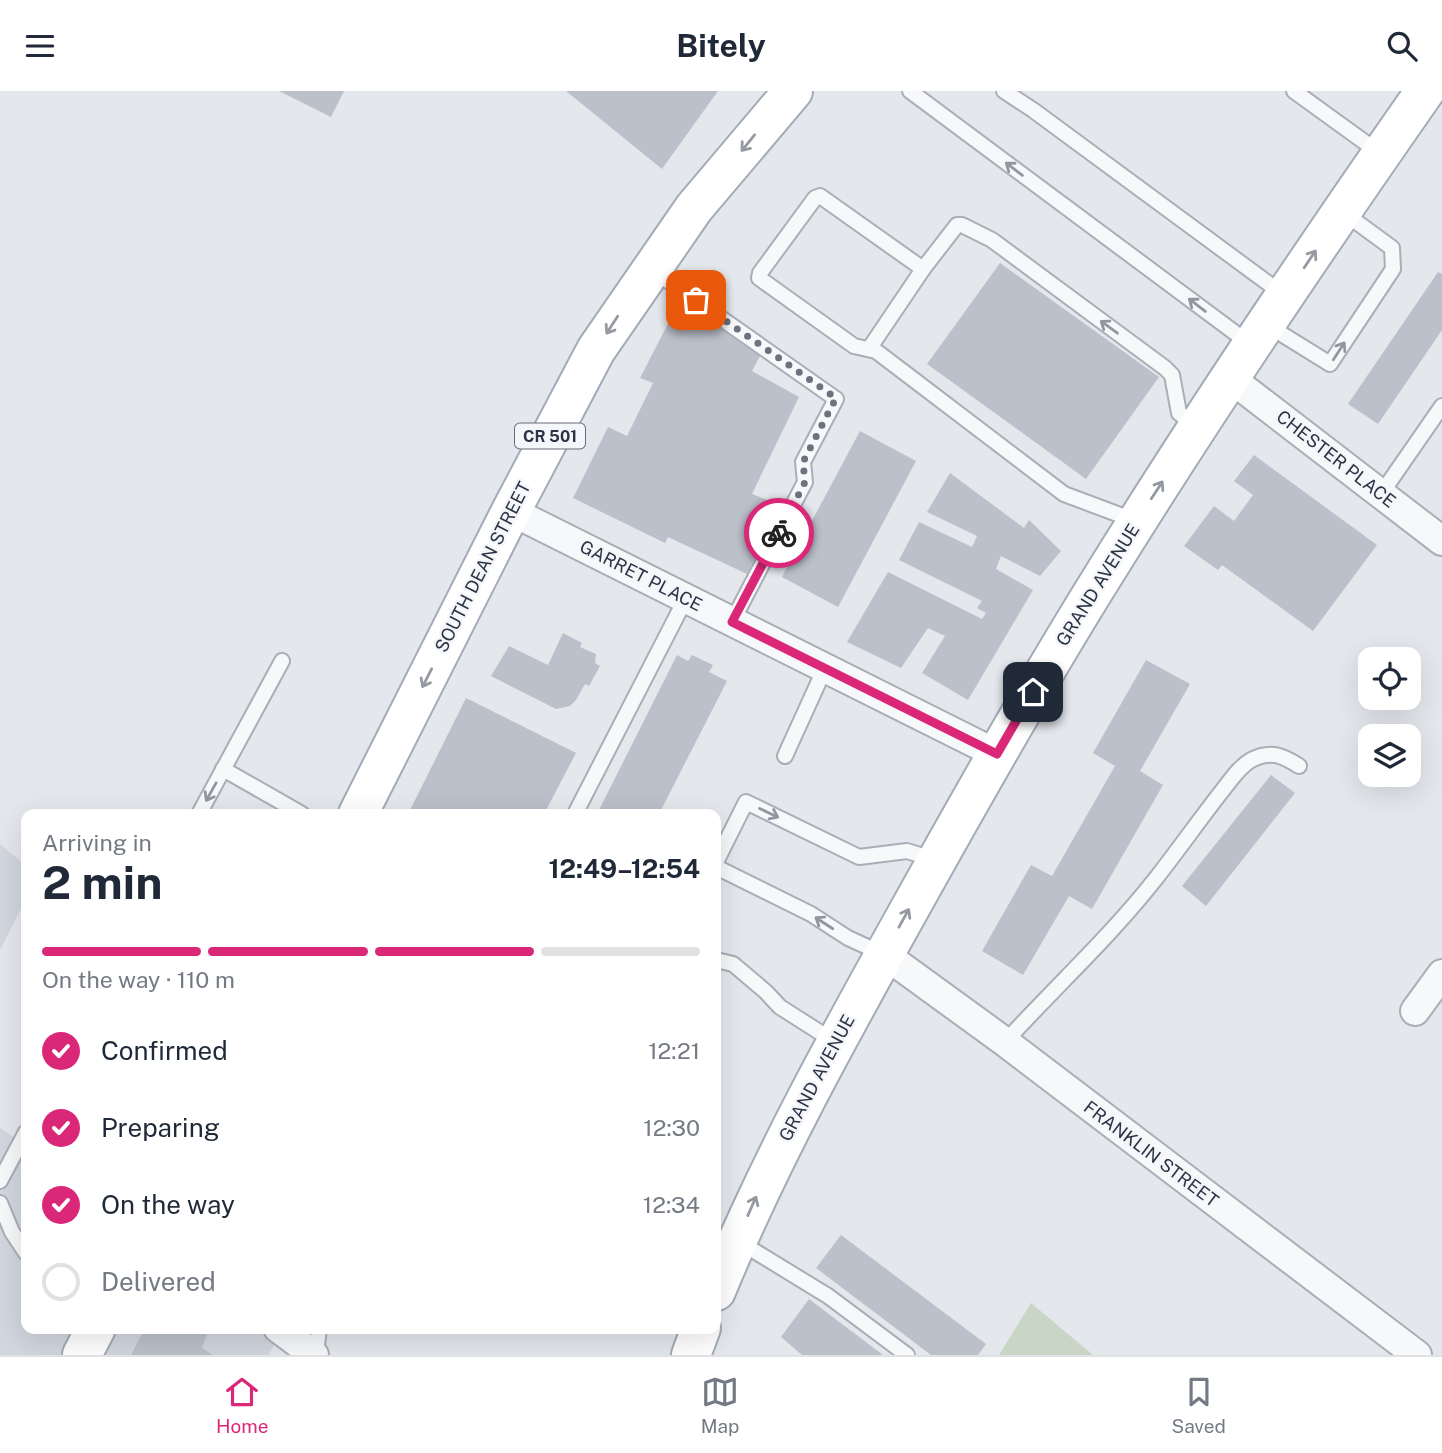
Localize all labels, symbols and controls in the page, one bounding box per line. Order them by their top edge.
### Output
icon: menu [21,27,59,65]
text: Bitely [676,27,766,64]
icon: search [1383,27,1421,65]
one-way arrow [740,133,756,151]
one-way arrow [1005,161,1024,176]
one-way arrow [1303,250,1317,270]
pin [666,270,726,330]
icon: bag [677,281,715,319]
one-way arrow [1188,297,1206,312]
one-way arrow [605,315,620,334]
one-way arrow [1100,319,1119,334]
one-way arrow [1333,341,1347,361]
street label: CHESTER PLACE [1272,406,1400,512]
road number: CR 501 [515,423,585,449]
street label: SOUTH DEAN STREET [430,478,535,656]
one-way arrow [1150,481,1165,500]
courier [744,498,814,568]
icon: bike [760,514,798,552]
street label: GRAND AVENUE [1052,520,1144,650]
street label: GARRET PLACE [576,536,706,616]
map controls [1358,647,1421,787]
button: locate [1358,647,1421,710]
pin [1003,662,1063,722]
one-way arrow [419,667,433,688]
icon: home [1014,673,1052,711]
button: layers [1358,724,1421,787]
one-way arrow [204,781,218,801]
one-way arrow [758,807,779,820]
text: Arriving in [42,829,152,856]
text: 12:49–12:54 [548,853,700,884]
text: 2 min [42,855,162,909]
one-way arrow [897,908,911,928]
one-way arrow [814,915,834,929]
text: On the way · 110 m [42,966,235,993]
street label: GRAND AVENUE [774,1011,859,1145]
icon: check [42,1032,80,1070]
text: Confirmed [101,1035,228,1066]
text: 12:21 [648,1037,700,1064]
street label: FRANKLIN STREET [1080,1096,1223,1211]
icon: check [42,1109,80,1147]
text: Preparing [101,1112,220,1143]
text: 12:30 [643,1114,700,1141]
icon: check [42,1186,80,1224]
text: On the way [101,1189,235,1220]
text: 12:34 [643,1191,700,1218]
one-way arrow [747,1195,760,1216]
text: Delivered [101,1266,216,1297]
tab: Home [216,1373,268,1437]
tab: Map [701,1373,739,1437]
tab: Saved [1172,1373,1226,1437]

